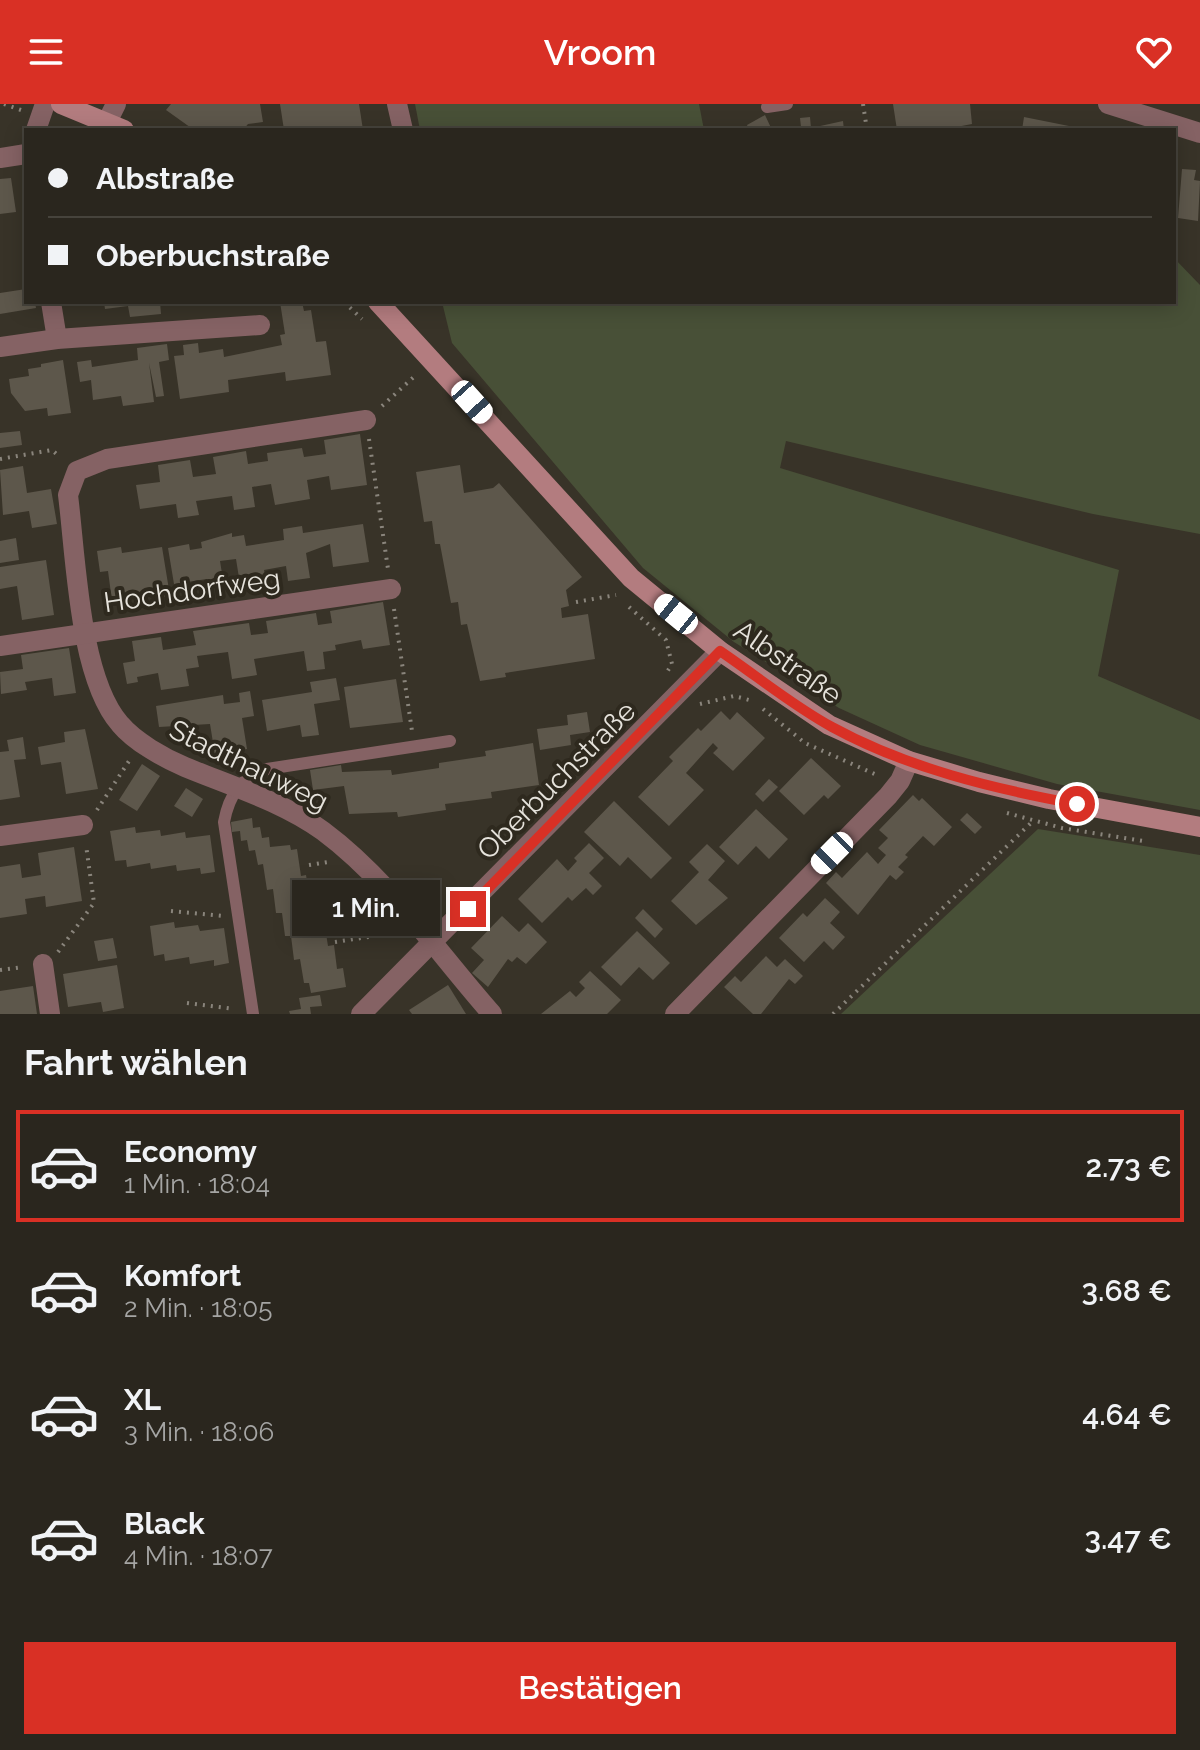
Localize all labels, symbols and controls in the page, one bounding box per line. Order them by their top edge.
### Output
icon: menu [24,30,68,74]
icon: heart [1132,30,1176,74]
text: Vroom [544,31,656,73]
text: Albstraße [96,161,234,196]
text: Oberbuchstraße [96,238,330,273]
car [447,376,497,428]
street label: Hochdorfweg [102,562,282,619]
car [650,590,702,638]
street label: Albstraße [728,613,848,711]
street label: Oberbuchstraße [470,694,642,866]
street label: Stadthauweg [164,713,333,818]
route start [1059,786,1095,822]
car [807,828,857,878]
callout: 1 Min. [292,881,440,937]
route end [450,891,486,927]
text: 1 Min. [332,893,400,923]
text: Fahrt wählen [24,1041,248,1083]
icon: car [28,1130,100,1202]
text: Economy [124,1134,257,1169]
text: 2.73 € [1086,1149,1172,1184]
text: 1 Min. · 18:04 [124,1169,270,1199]
icon: car [28,1254,100,1326]
text: Komfort [124,1258,241,1293]
text: 3.68 € [1082,1273,1172,1308]
text: 2 Min. · 18:05 [124,1293,272,1323]
icon: car [28,1378,100,1450]
text: XL [124,1382,161,1417]
text: 4.64 € [1082,1397,1172,1432]
text: 3 Min. · 18:06 [124,1417,274,1447]
icon: car [28,1502,100,1574]
text: Black [124,1506,205,1541]
text: 3.47 € [1084,1521,1172,1556]
text: 4 Min. · 18:07 [124,1541,273,1571]
button: Bestätigen [24,1642,1176,1734]

